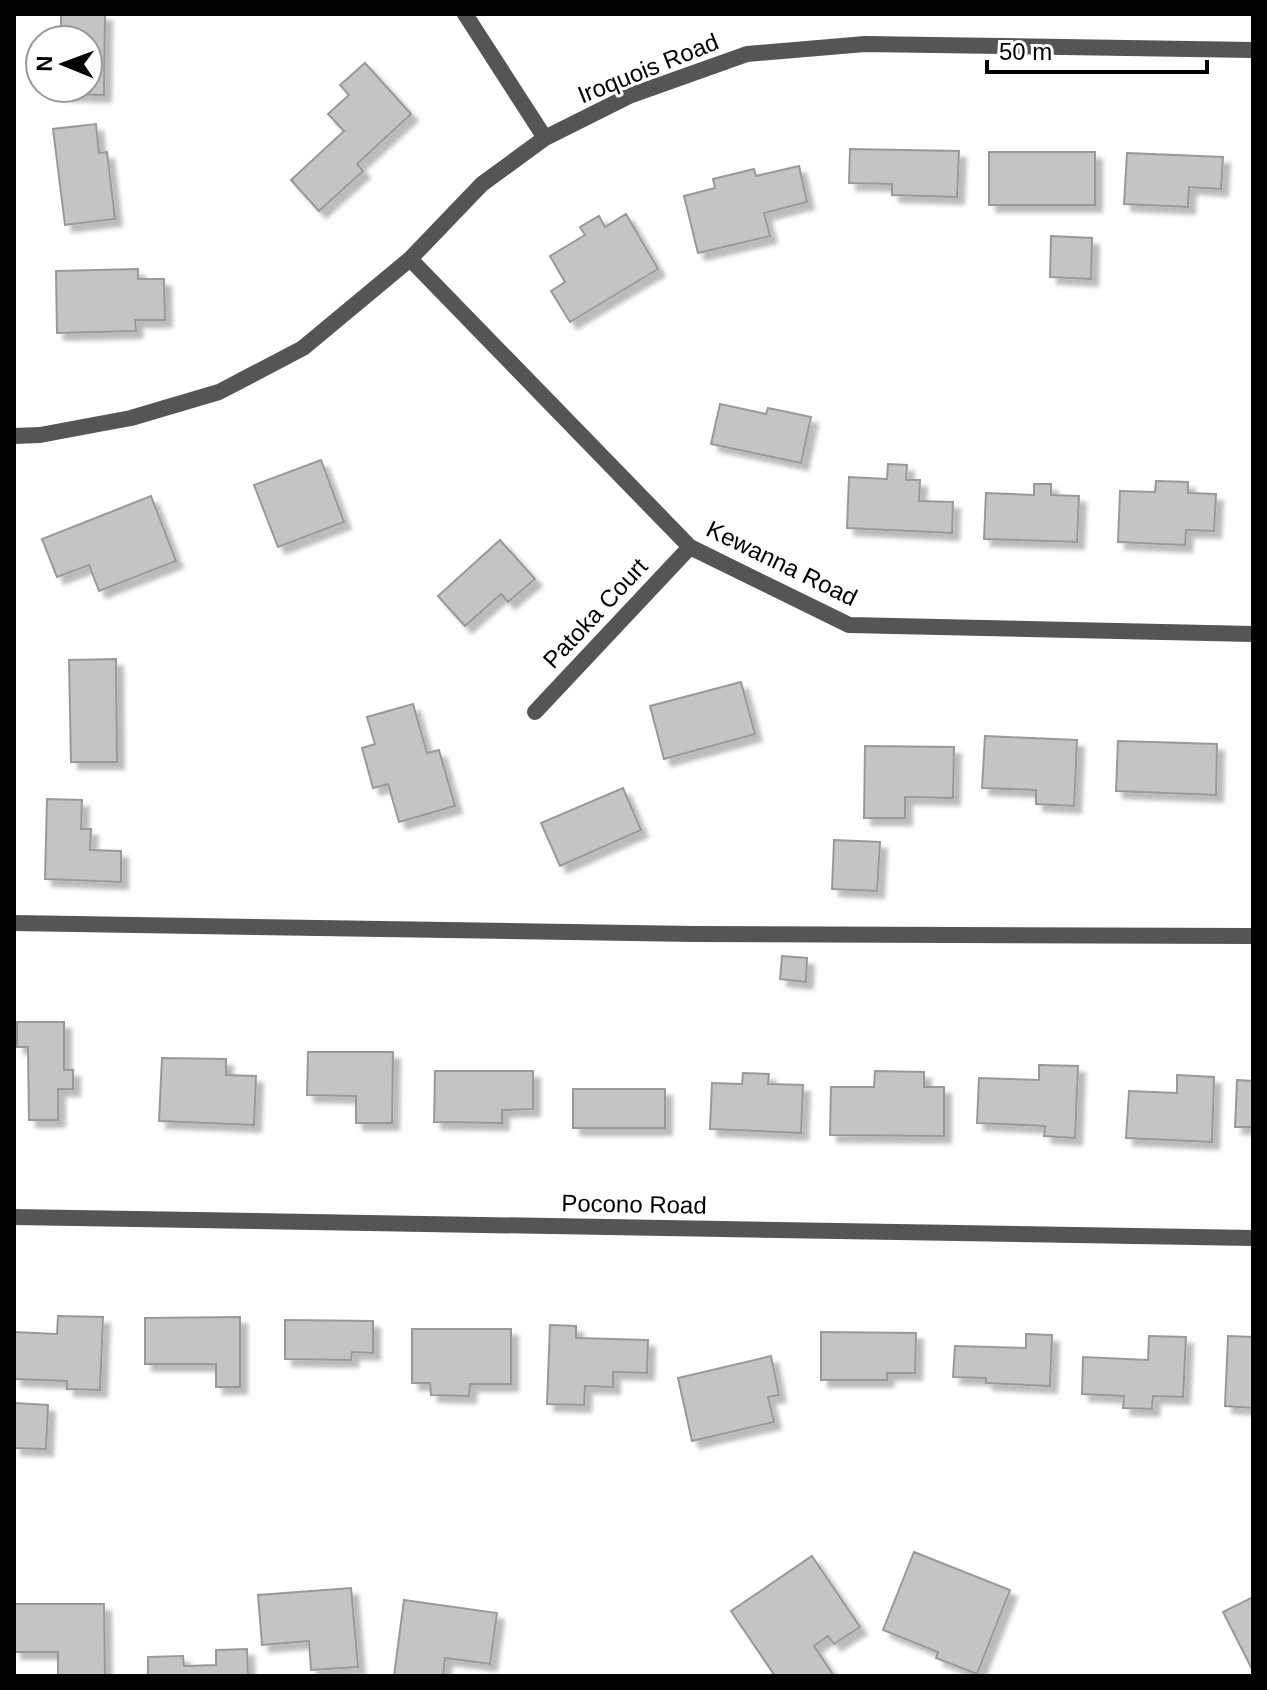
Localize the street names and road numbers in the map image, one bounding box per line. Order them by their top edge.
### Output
street label: Iroquois Road [574,27,722,109]
street label: Kewanna Road [702,515,862,611]
street label: Patoka Court [537,552,653,673]
street label: Pocono Road [561,1189,707,1219]

